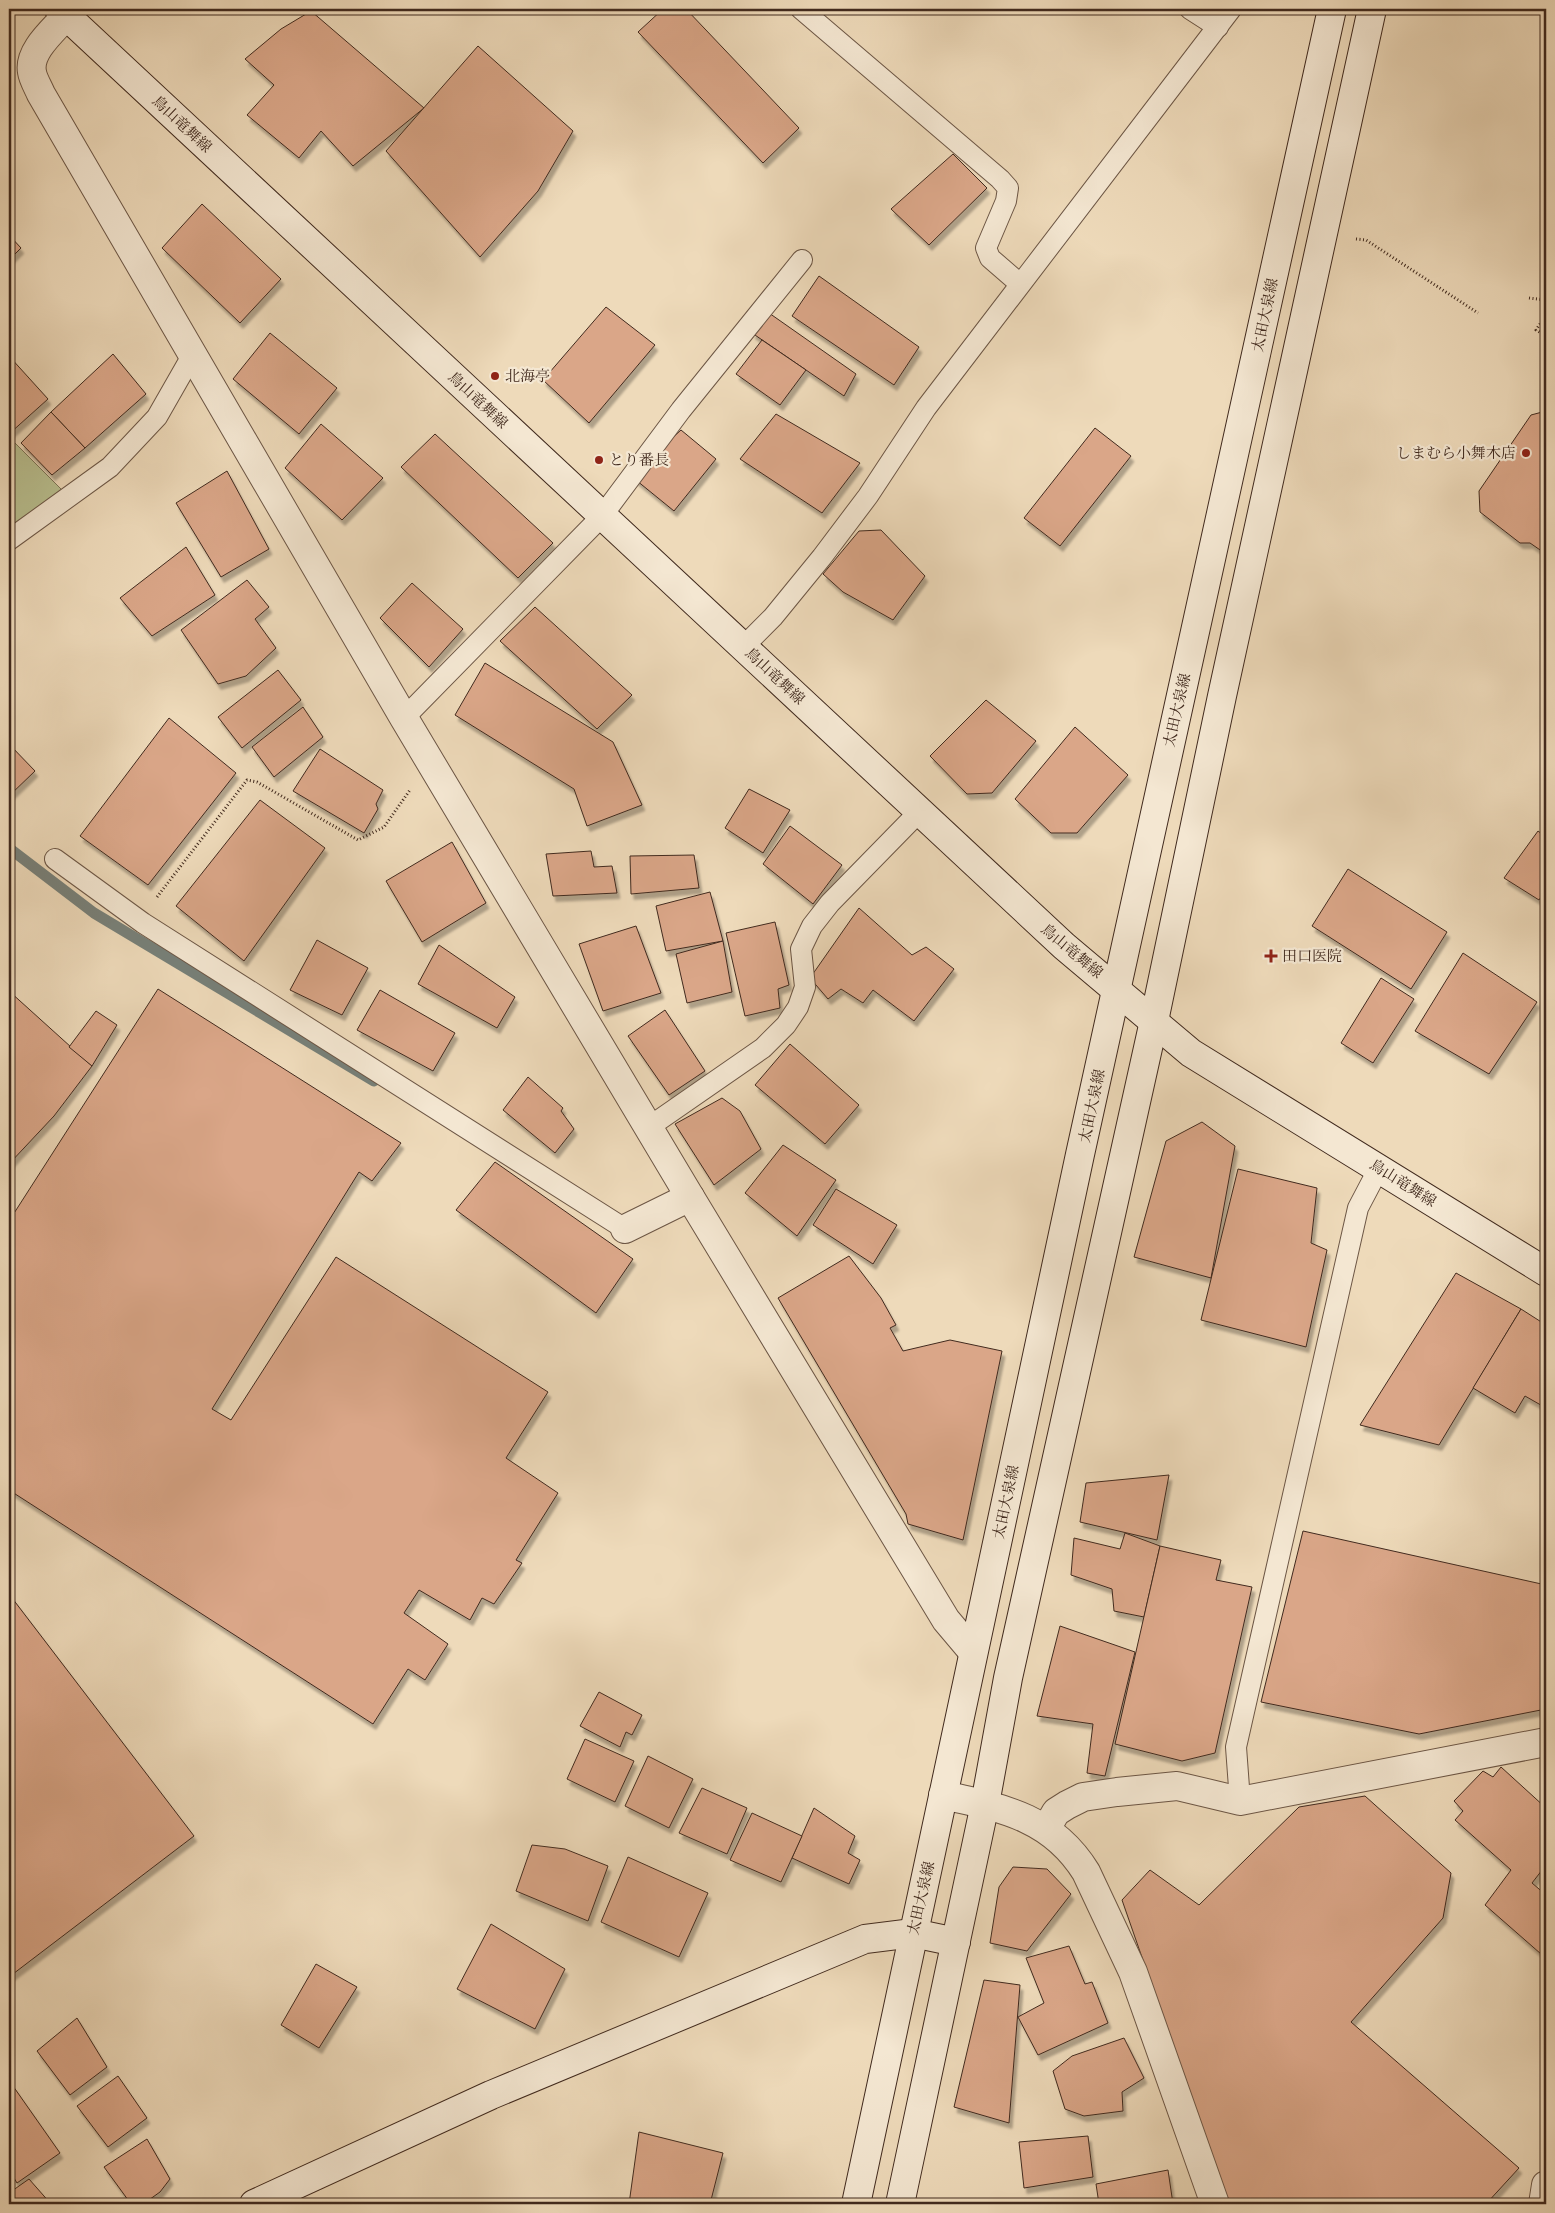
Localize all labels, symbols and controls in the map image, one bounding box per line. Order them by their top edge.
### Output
street label: 鳥山竜舞線 [148,93,215,156]
street label: 太田大泉線 [1249,277,1282,354]
place label: 北海亭 [505,368,550,385]
street label: 鳥山竜舞線 [444,369,511,432]
marker: 北海亭 [489,370,501,382]
place label: しまむら小舞木店 [1396,445,1516,462]
marker: しまむら小舞木店 [1520,447,1532,459]
place label: とり番長 [609,452,669,469]
marker: とり番長 [593,454,605,466]
street label: 鳥山竜舞線 [741,645,808,708]
street label: 太田大泉線 [1161,672,1194,749]
street label: 鳥山竜舞線 [1037,921,1106,982]
place label: 田口医院 [1282,948,1342,965]
marker: 田口医院 [1264,949,1278,963]
street label: 太田大泉線 [1076,1068,1109,1145]
street label: 鳥山竜舞線 [1366,1156,1439,1211]
street label: 太田大泉線 [990,1464,1023,1541]
street label: 太田大泉線 [905,1860,938,1937]

